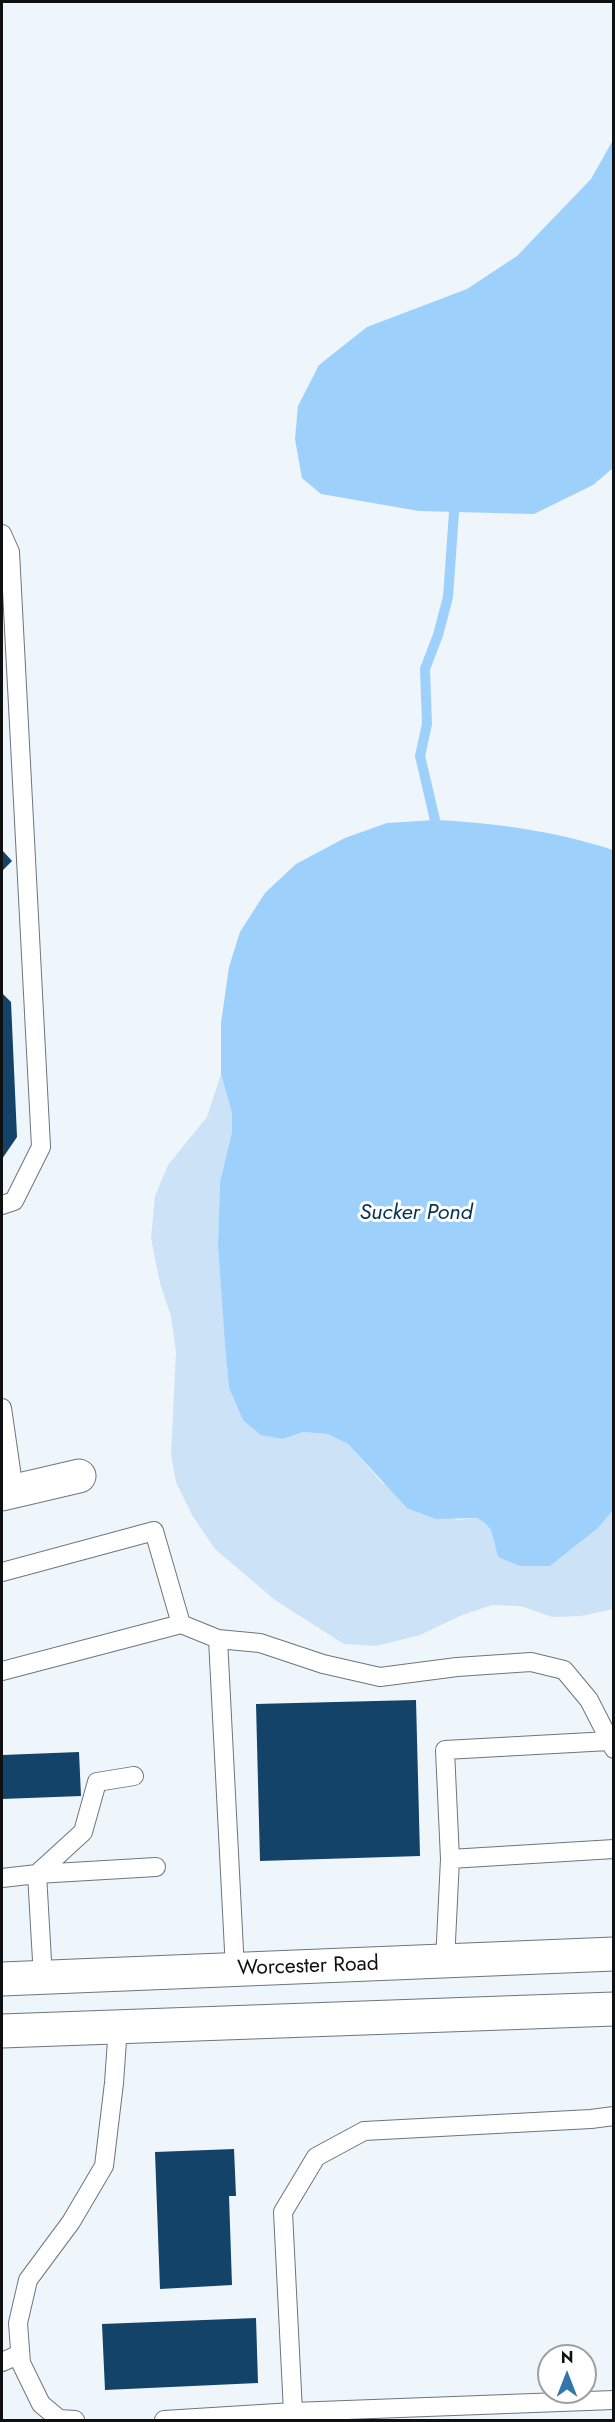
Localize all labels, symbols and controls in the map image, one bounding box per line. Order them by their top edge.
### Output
water label: Sucker Pond [359,1201,473,1227]
street label: Worcester Road [237,1952,379,1982]
north arrow [537,2344,597,2404]
text: N [561,2346,573,2369]

